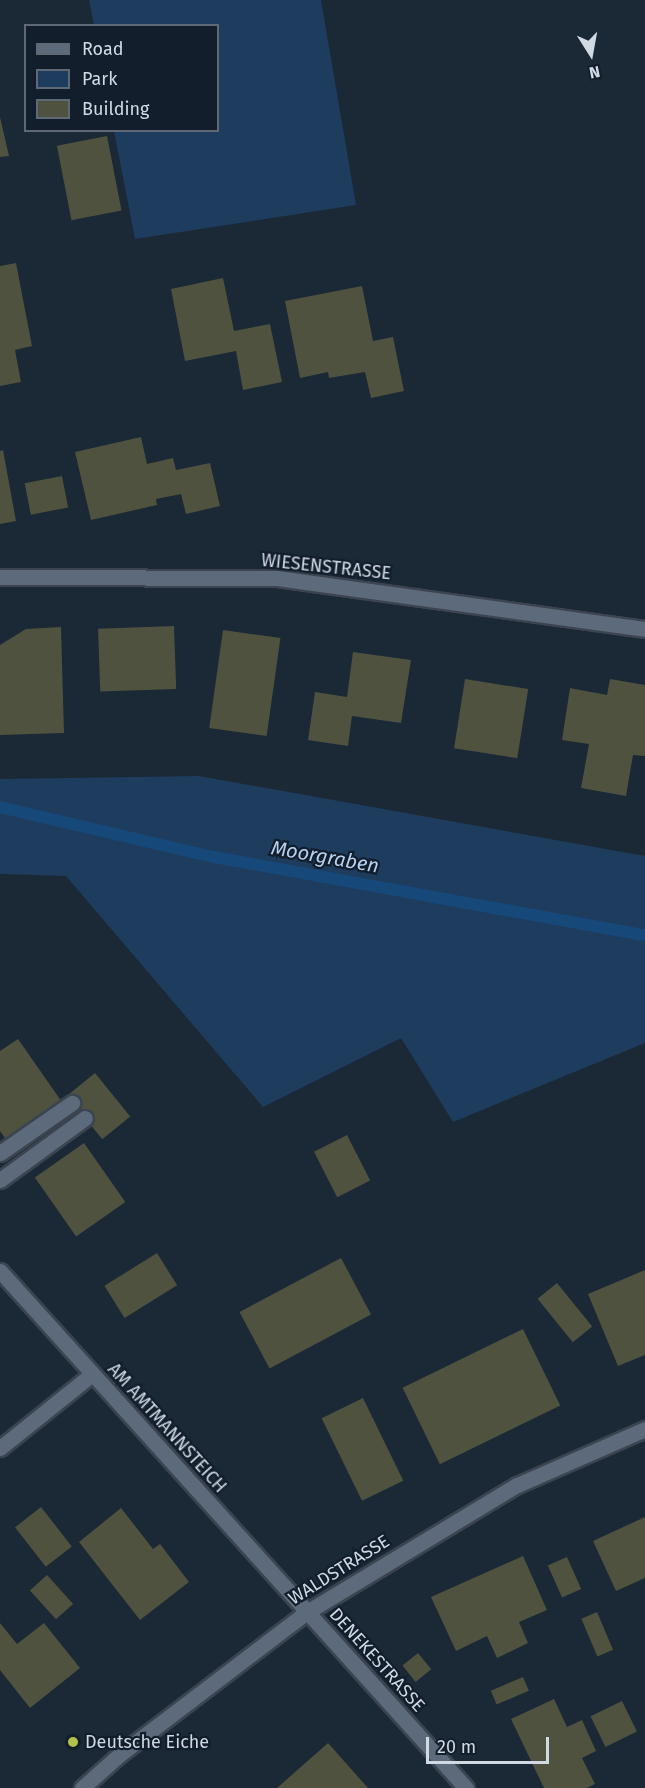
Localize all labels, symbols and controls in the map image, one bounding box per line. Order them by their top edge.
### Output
legend [24,24,219,132]
north arrow [561,24,621,84]
text: Road [82,38,124,60]
text: N [588,62,602,82]
text: Park [82,68,117,90]
text: Building [82,98,149,120]
street label: WIESENSTRASSE [260,549,392,585]
water label: Moorgraben [269,836,381,878]
street label: AM AMTMANNSTEICH [103,1359,231,1497]
street label: WALDSTRASSE [285,1530,393,1610]
street label: DENEKESTRASSE [325,1604,429,1716]
scale bar [429,1725,552,1763]
place label: Deutsche Eiche [85,1731,209,1753]
marker: Deutsche Eiche [66,1735,80,1749]
text: 20 m [437,1736,476,1758]

